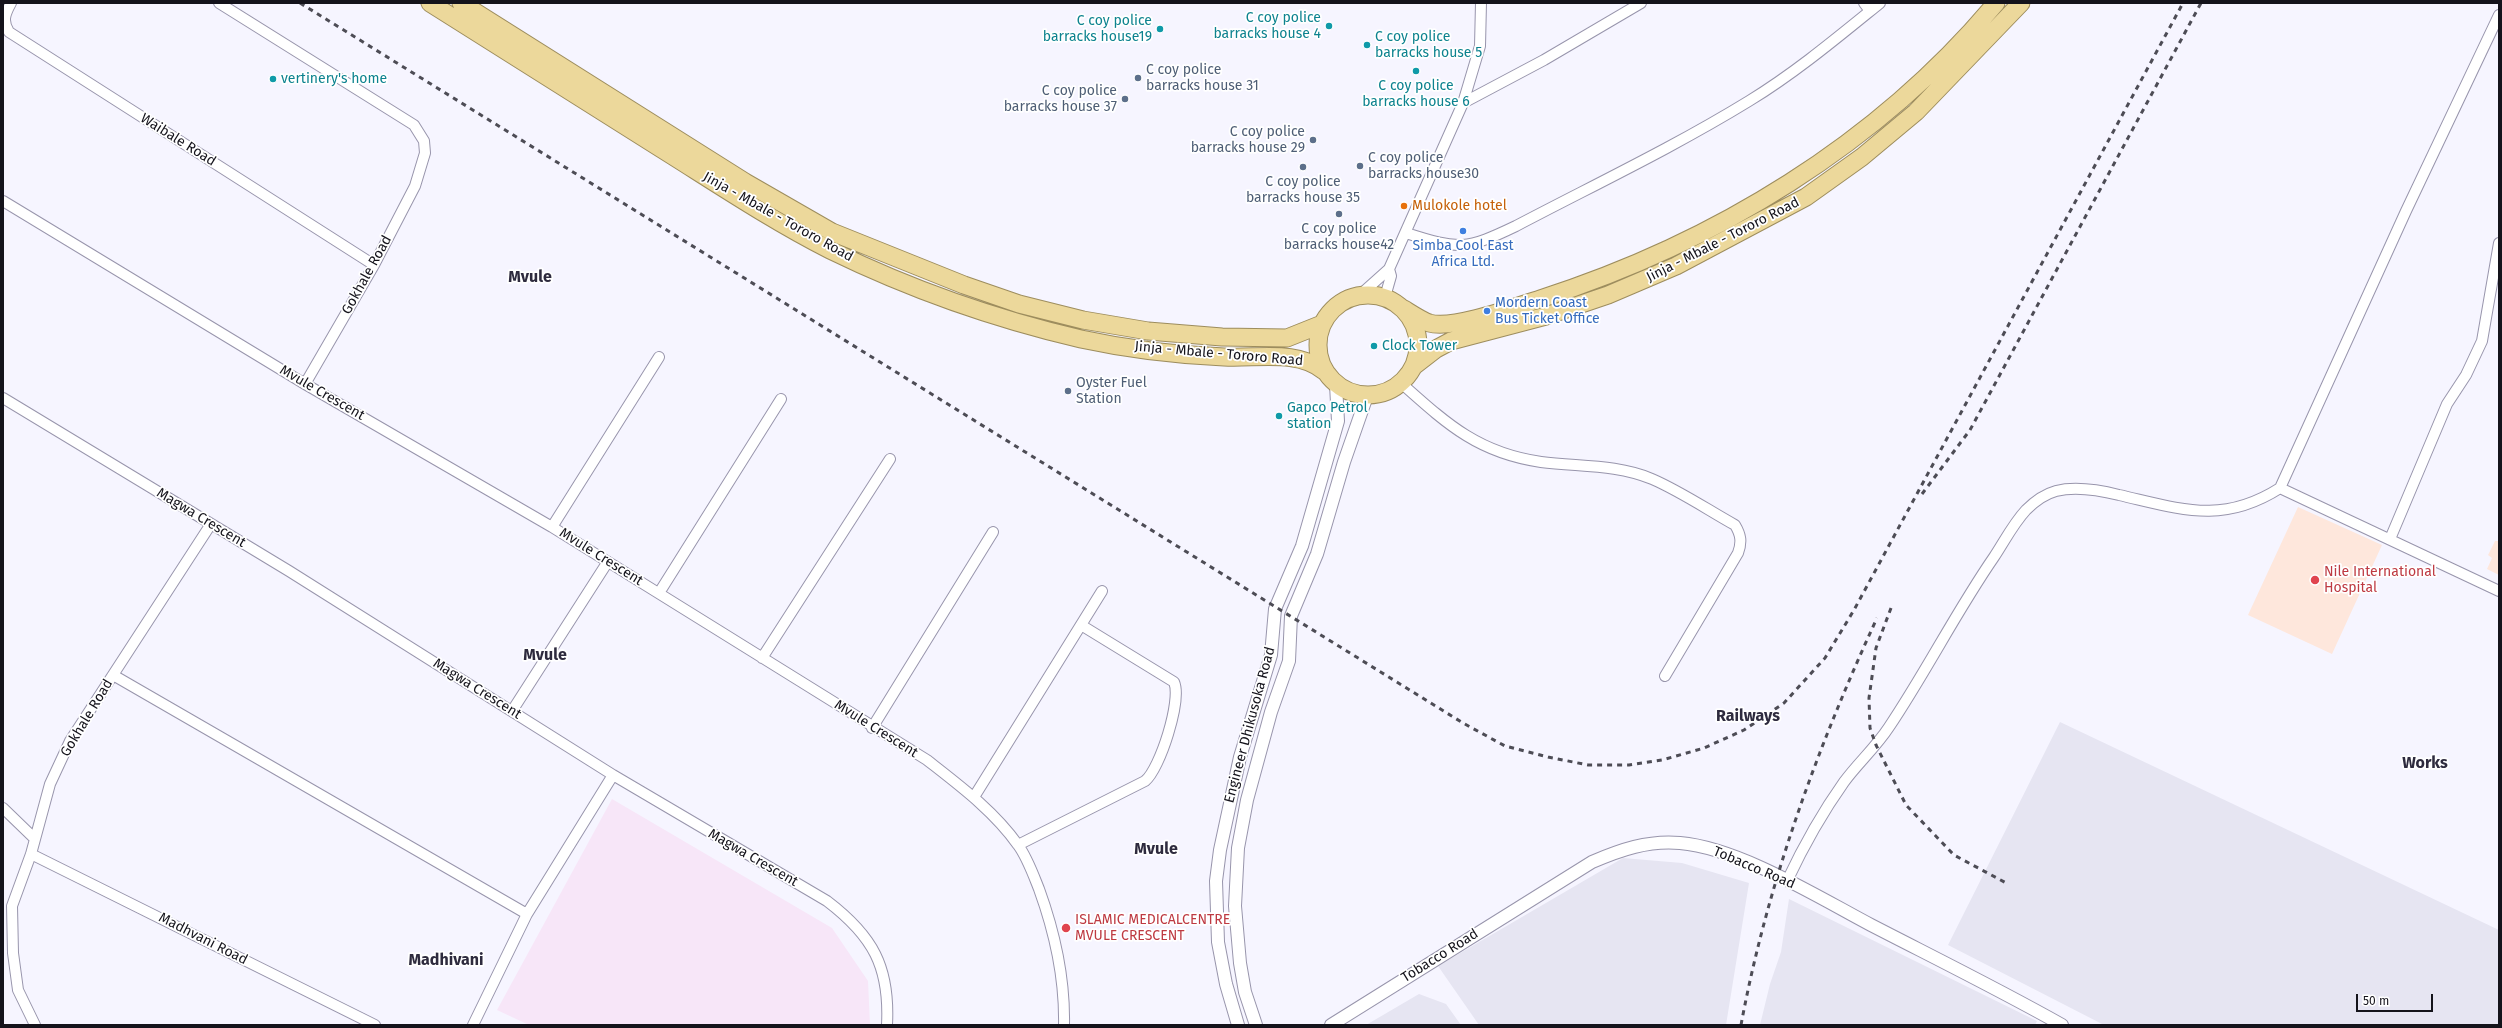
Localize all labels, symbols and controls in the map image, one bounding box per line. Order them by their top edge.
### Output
place label: C coy police barracks house 4 [1213,10,1321,42]
place label: C coy police barracks house19 [1043,13,1152,46]
marker: C coy police barracks house 4 [1324,21,1334,31]
marker: C coy police barracks house19 [1155,24,1165,34]
place label: C coy police barracks house 5 [1375,29,1482,62]
marker: C coy police barracks house 5 [1362,40,1372,50]
place label: C coy police barracks house 31 [1146,62,1259,94]
marker: C coy police barracks house 6 [1411,66,1421,76]
place label: vertinery's home [281,71,387,87]
marker: C coy police barracks house 31 [1133,73,1143,83]
marker: vertinery's home [268,74,278,84]
place label: C coy police barracks house 6 [1362,78,1470,110]
place label: C coy police barracks house 37 [1004,83,1117,116]
marker: C coy police barracks house 37 [1120,94,1130,104]
street label: Waibale Road [137,110,219,170]
place label: C coy police barracks house 29 [1191,124,1305,156]
marker: C coy police barracks house 29 [1308,135,1318,145]
place label: C coy police barracks house30 [1368,150,1479,182]
marker: C coy police barracks house30 [1355,161,1365,171]
marker: C coy police barracks house 35 [1298,162,1308,172]
street label: Jinja - Mbale - Tororo Road [700,169,856,265]
place label: C coy police barracks house 35 [1246,174,1360,206]
street label: Jinja - Mbale - Tororo Road [1644,194,1802,286]
place label: Mulokole hotel [1412,198,1507,214]
marker: Mulokole hotel [1399,201,1409,211]
marker: C coy police barracks house42 [1334,209,1344,219]
place label: C coy police barracks house42 [1284,221,1394,254]
marker: Simba Cool East Africa Ltd. [1458,226,1468,236]
street label: Gokhale Road [338,233,396,317]
place label: Simba Cool East Africa Ltd. [1412,238,1514,270]
district label: Mvule [508,268,552,288]
place label: Mordern Coast Bus Ticket Office [1495,295,1600,328]
marker: Mordern Coast Bus Ticket Office [1482,306,1492,316]
street label: Jinja - Mbale - Tororo Road [1134,338,1304,370]
place label: Clock Tower [1382,338,1457,354]
marker: Clock Tower [1369,341,1379,351]
street label: Mvule Crescent [276,362,368,424]
place label: Oyster Fuel Station [1076,375,1147,408]
marker: Oyster Fuel Station [1063,386,1073,396]
place label: Gapco Petrol station [1287,400,1368,432]
marker: Gapco Petrol station [1274,411,1284,421]
street label: Magwa Crescent [153,485,249,551]
street label: Mvule Crescent [556,525,646,589]
place label: Nile International Hospital [2324,564,2436,596]
marker: Nile International Hospital [2309,574,2321,586]
street label: Engineer Dhikusoka Road [1221,645,1279,805]
district label: Mvule [523,646,567,666]
street label: Magwa Crescent [430,655,524,723]
street label: Gokhale Road [57,676,117,760]
street label: Mvule Crescent [831,697,921,761]
district label: Railways [1716,707,1780,727]
district label: Works [2402,754,2448,774]
street label: Magwa Crescent [705,825,801,891]
district label: Mvule [1134,840,1178,860]
street label: Tobacco Road [1710,843,1798,893]
street label: Madhvani Road [156,909,250,969]
place label: ISLAMIC MEDICALCENTRE MVULE CRESCENT [1075,912,1230,944]
marker: ISLAMIC MEDICALCENTRE MVULE CRESCENT [1060,922,1072,934]
street label: Tobacco Road [1398,926,1482,986]
district label: Madhivani [408,951,484,971]
scale bar [2358,986,2435,1012]
text: 50 m [2363,994,2389,1008]

